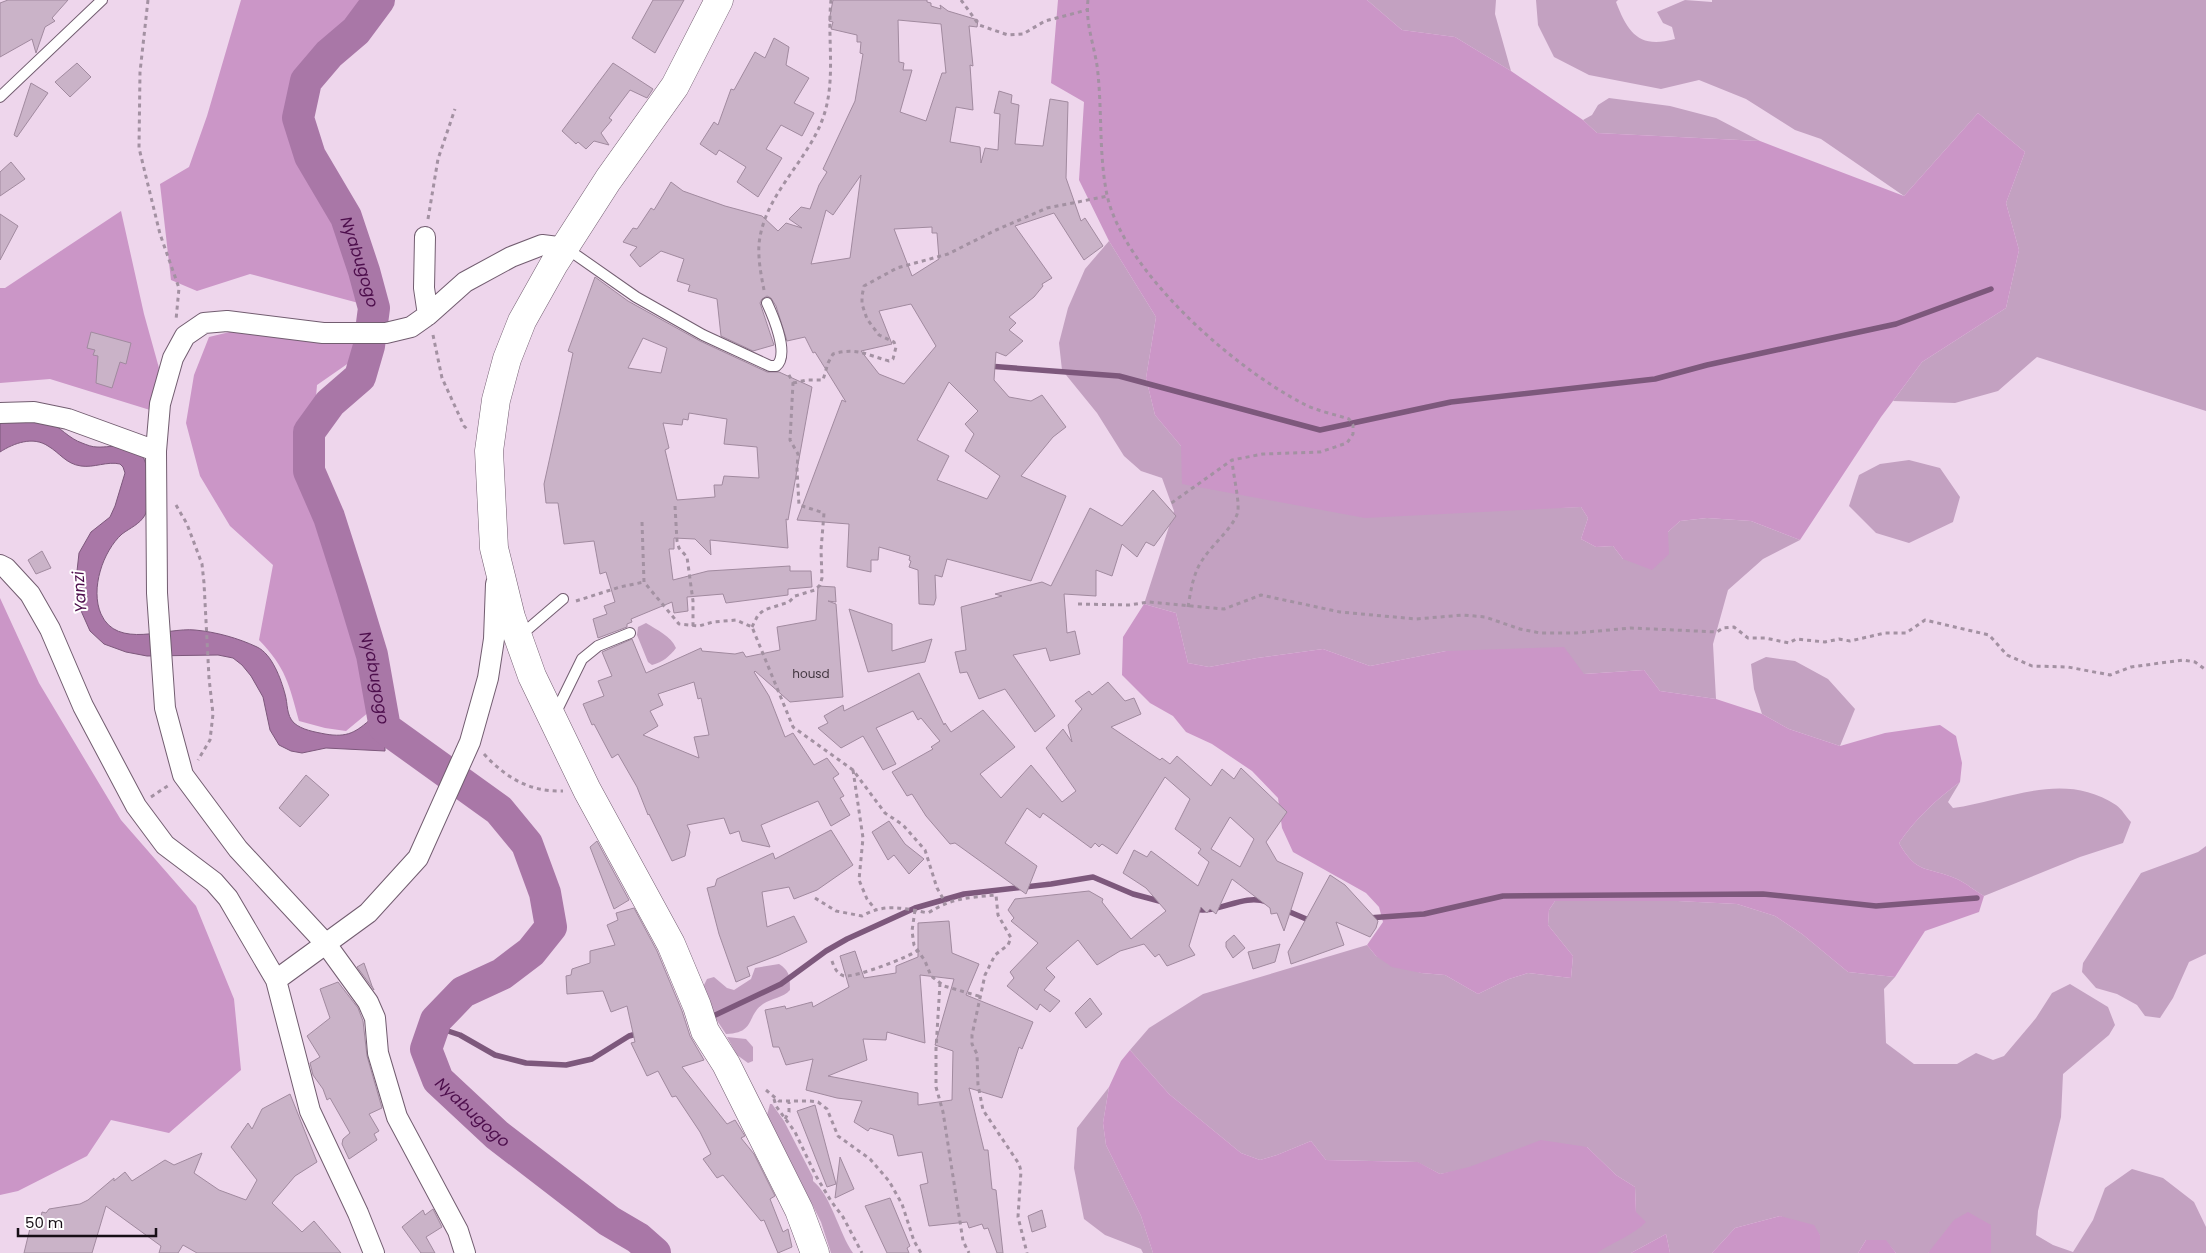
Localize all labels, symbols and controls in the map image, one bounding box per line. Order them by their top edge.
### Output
water label: Nyabugogo [335,213,384,310]
water label: Yanzi [67,569,92,614]
water label: Nyabugogo [353,629,395,726]
house number: housd [792,665,830,682]
water label: Nyabugogo [430,1072,515,1153]
scale bar [18,1206,155,1238]
text: 50 m [25,1212,63,1233]

